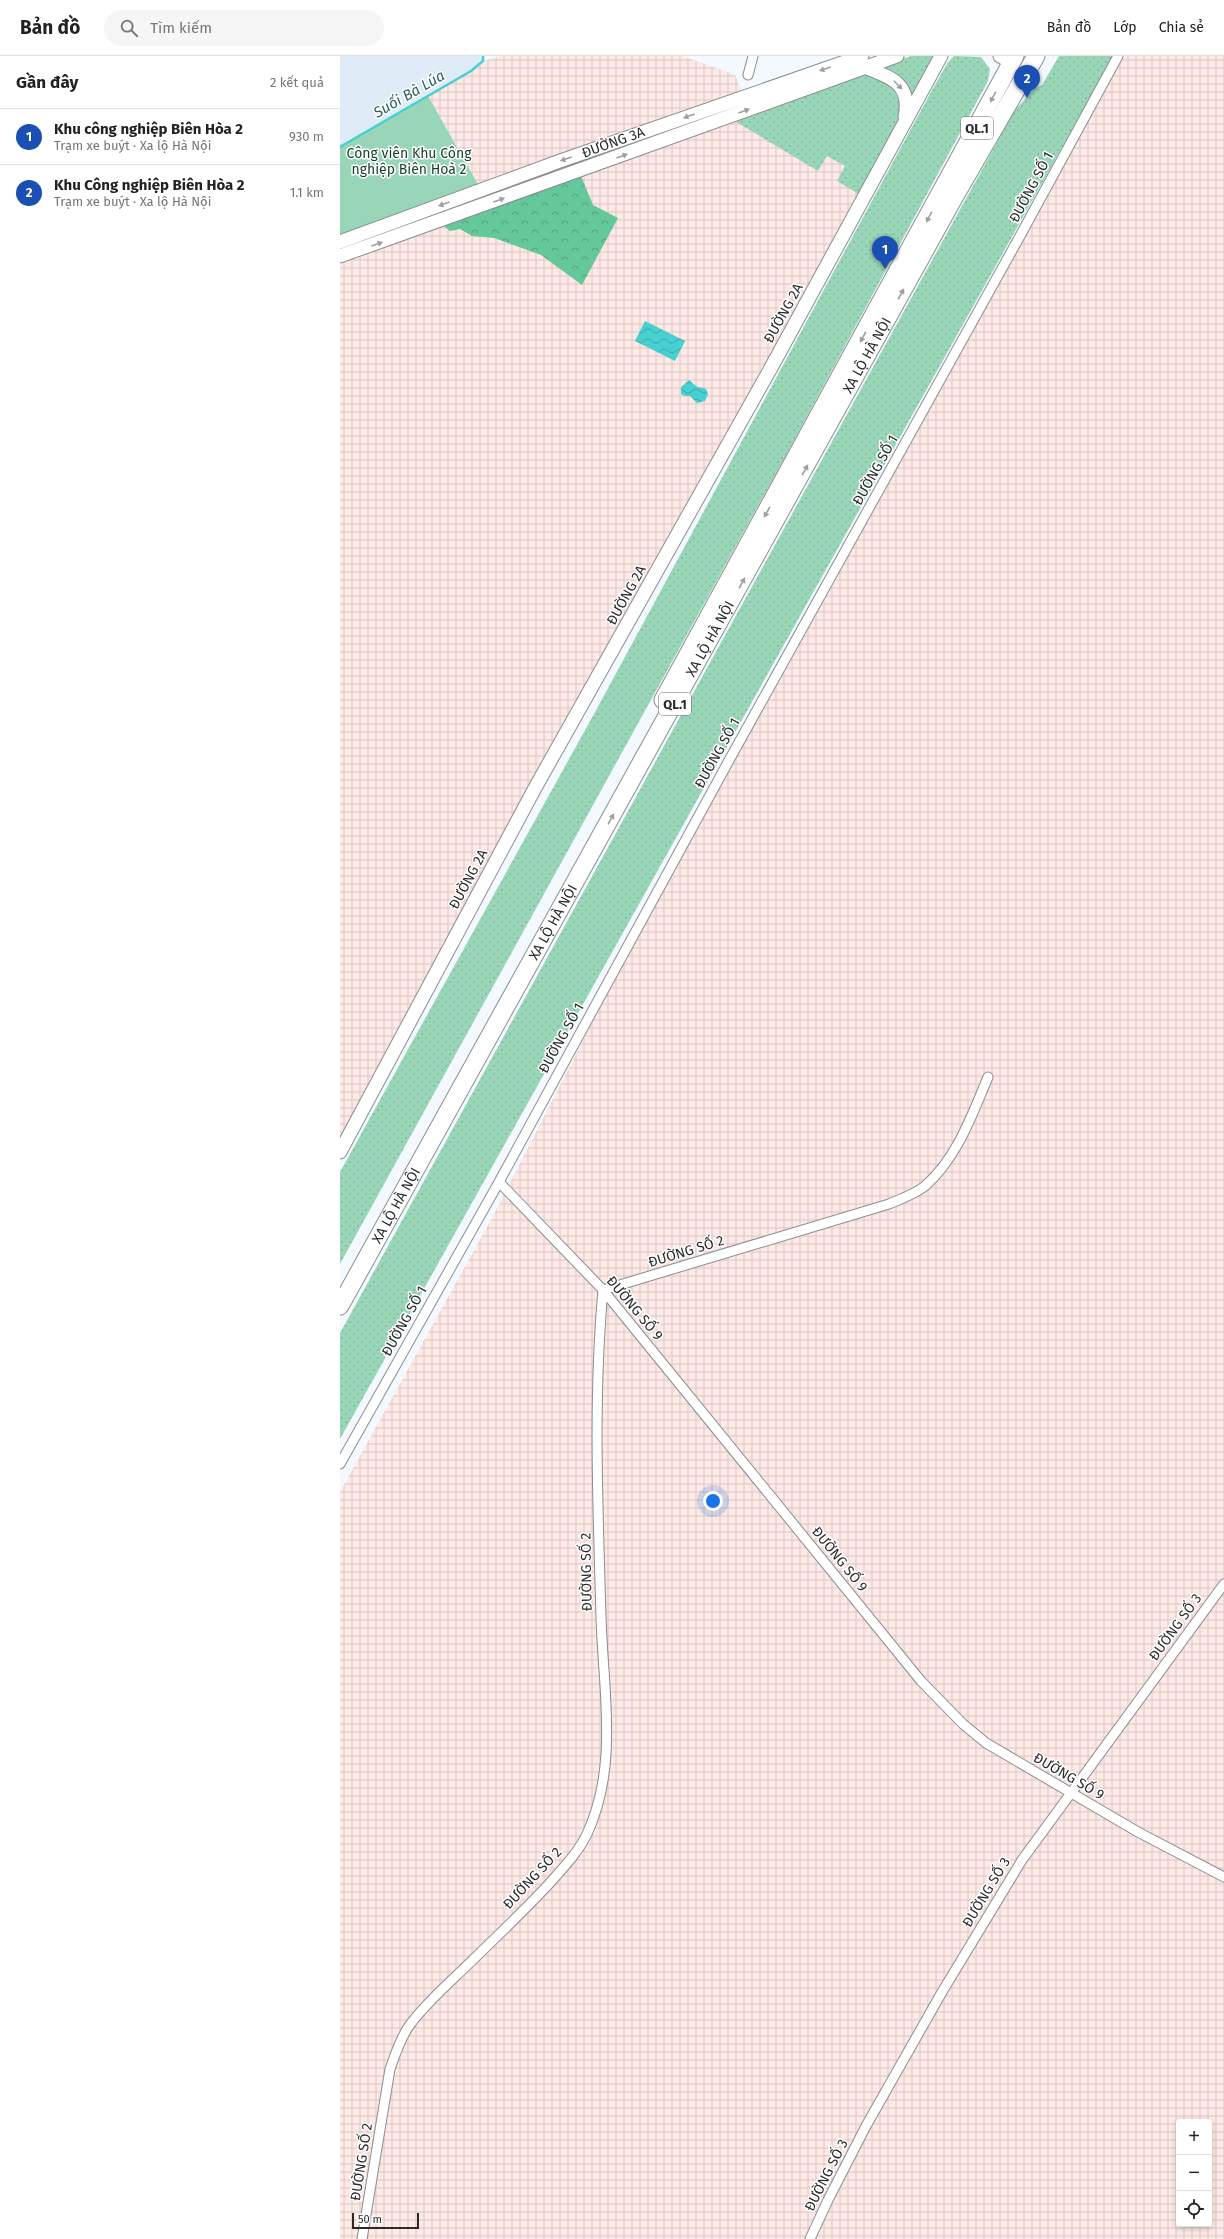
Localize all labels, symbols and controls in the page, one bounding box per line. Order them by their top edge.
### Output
search box [104,10,384,46]
text: Bản đồ [20,16,80,39]
icon: search [118,17,140,39]
text: Tìm kiếm [150,19,212,37]
text: Bản đồ [1047,19,1091,36]
text: Lớp [1113,19,1137,36]
text: Chia sẻ [1159,19,1204,36]
pin: 2 [1014,65,1040,98]
water label: Suối Bà Lúa [369,66,448,122]
one-way arrow [819,66,831,72]
text: Gần đây [16,72,78,93]
text: 2 kết quả [270,75,324,90]
one-way arrow [893,80,903,90]
one-way arrow [990,92,997,103]
one-way arrow [738,108,750,114]
one-way arrow [683,113,695,119]
road number: QL.1 [961,117,993,139]
text: Khu công nghiệp Biên Hòa 2 [54,120,243,138]
street label: ĐƯỜNG 3A [579,122,647,162]
text: 1 [26,129,32,144]
text: 930 m [289,129,324,144]
text: Trạm xe buýt · Xa lộ Hà Nội [54,138,211,153]
park label: Công viên Khu Công nghiệp Biên Hoà 2 [347,145,472,178]
street label: ĐƯỜNG SỐ 1 [1003,148,1057,225]
one-way arrow [616,152,628,158]
one-way arrow [560,156,572,162]
text: Khu Công nghiệp Biên Hòa 2 [54,176,245,194]
text: 2 [26,185,32,200]
text: 1.1 km [290,185,324,200]
text: Trạm xe buýt · Xa lộ Hà Nội [54,194,211,209]
one-way arrow [494,197,506,203]
one-way arrow [438,201,450,207]
one-way arrow [925,212,932,223]
pin: 1 [872,236,898,269]
one-way arrow [371,240,383,246]
street label: ĐƯỜNG 2A [759,280,807,346]
one-way arrow [898,288,905,300]
street label: XA LỘ HÀ NỘI [840,315,895,396]
one-way arrow [860,331,867,343]
street label: ĐƯỜNG SỐ 1 [847,431,902,508]
one-way arrow [801,464,808,475]
one-way arrow [763,507,770,518]
street label: ĐƯỜNG 2A [602,562,650,628]
one-way arrow [738,577,745,589]
street label: XA LỘ HÀ NỘI [682,598,738,680]
road number: QL.1 [659,693,691,715]
street label: ĐƯỜNG SỐ 1 [689,714,744,791]
one-way arrow [607,813,614,825]
street label: ĐƯỜNG 2A [445,846,491,912]
street label: XA LỘ HÀ NỘI [525,881,581,963]
street label: ĐƯỜNG SỐ 1 [533,999,588,1076]
street label: XA LỘ HÀ NỘI [368,1165,424,1246]
street label: ĐƯỜNG SỐ 2 [645,1229,726,1271]
street label: ĐƯỜNG SỐ 9 [603,1271,669,1344]
street label: ĐƯỜNG SỐ 1 [376,1282,431,1359]
your location [703,1491,723,1511]
street label: ĐƯỜNG SỐ 9 [808,1521,873,1595]
street label: ĐƯỜNG SỐ 2 [574,1533,596,1611]
street label: ĐƯỜNG SỐ 3 [1143,1589,1205,1664]
street label: ĐƯỜNG SỐ 9 [1030,1747,1109,1804]
street label: ĐƯỜNG SỐ 2 [497,1842,565,1913]
street label: ĐƯỜNG SỐ 3 [956,1853,1014,1930]
map controls [1176,2119,1212,2227]
button: + [1176,2119,1212,2155]
street label: ĐƯỜNG SỐ 2 [344,2121,376,2202]
street label: ĐƯỜNG SỐ 3 [798,2135,852,2214]
button: − [1176,2155,1212,2191]
button: locate [1176,2191,1212,2227]
scale bar [352,2211,419,2230]
text: 50 m [358,2213,382,2226]

